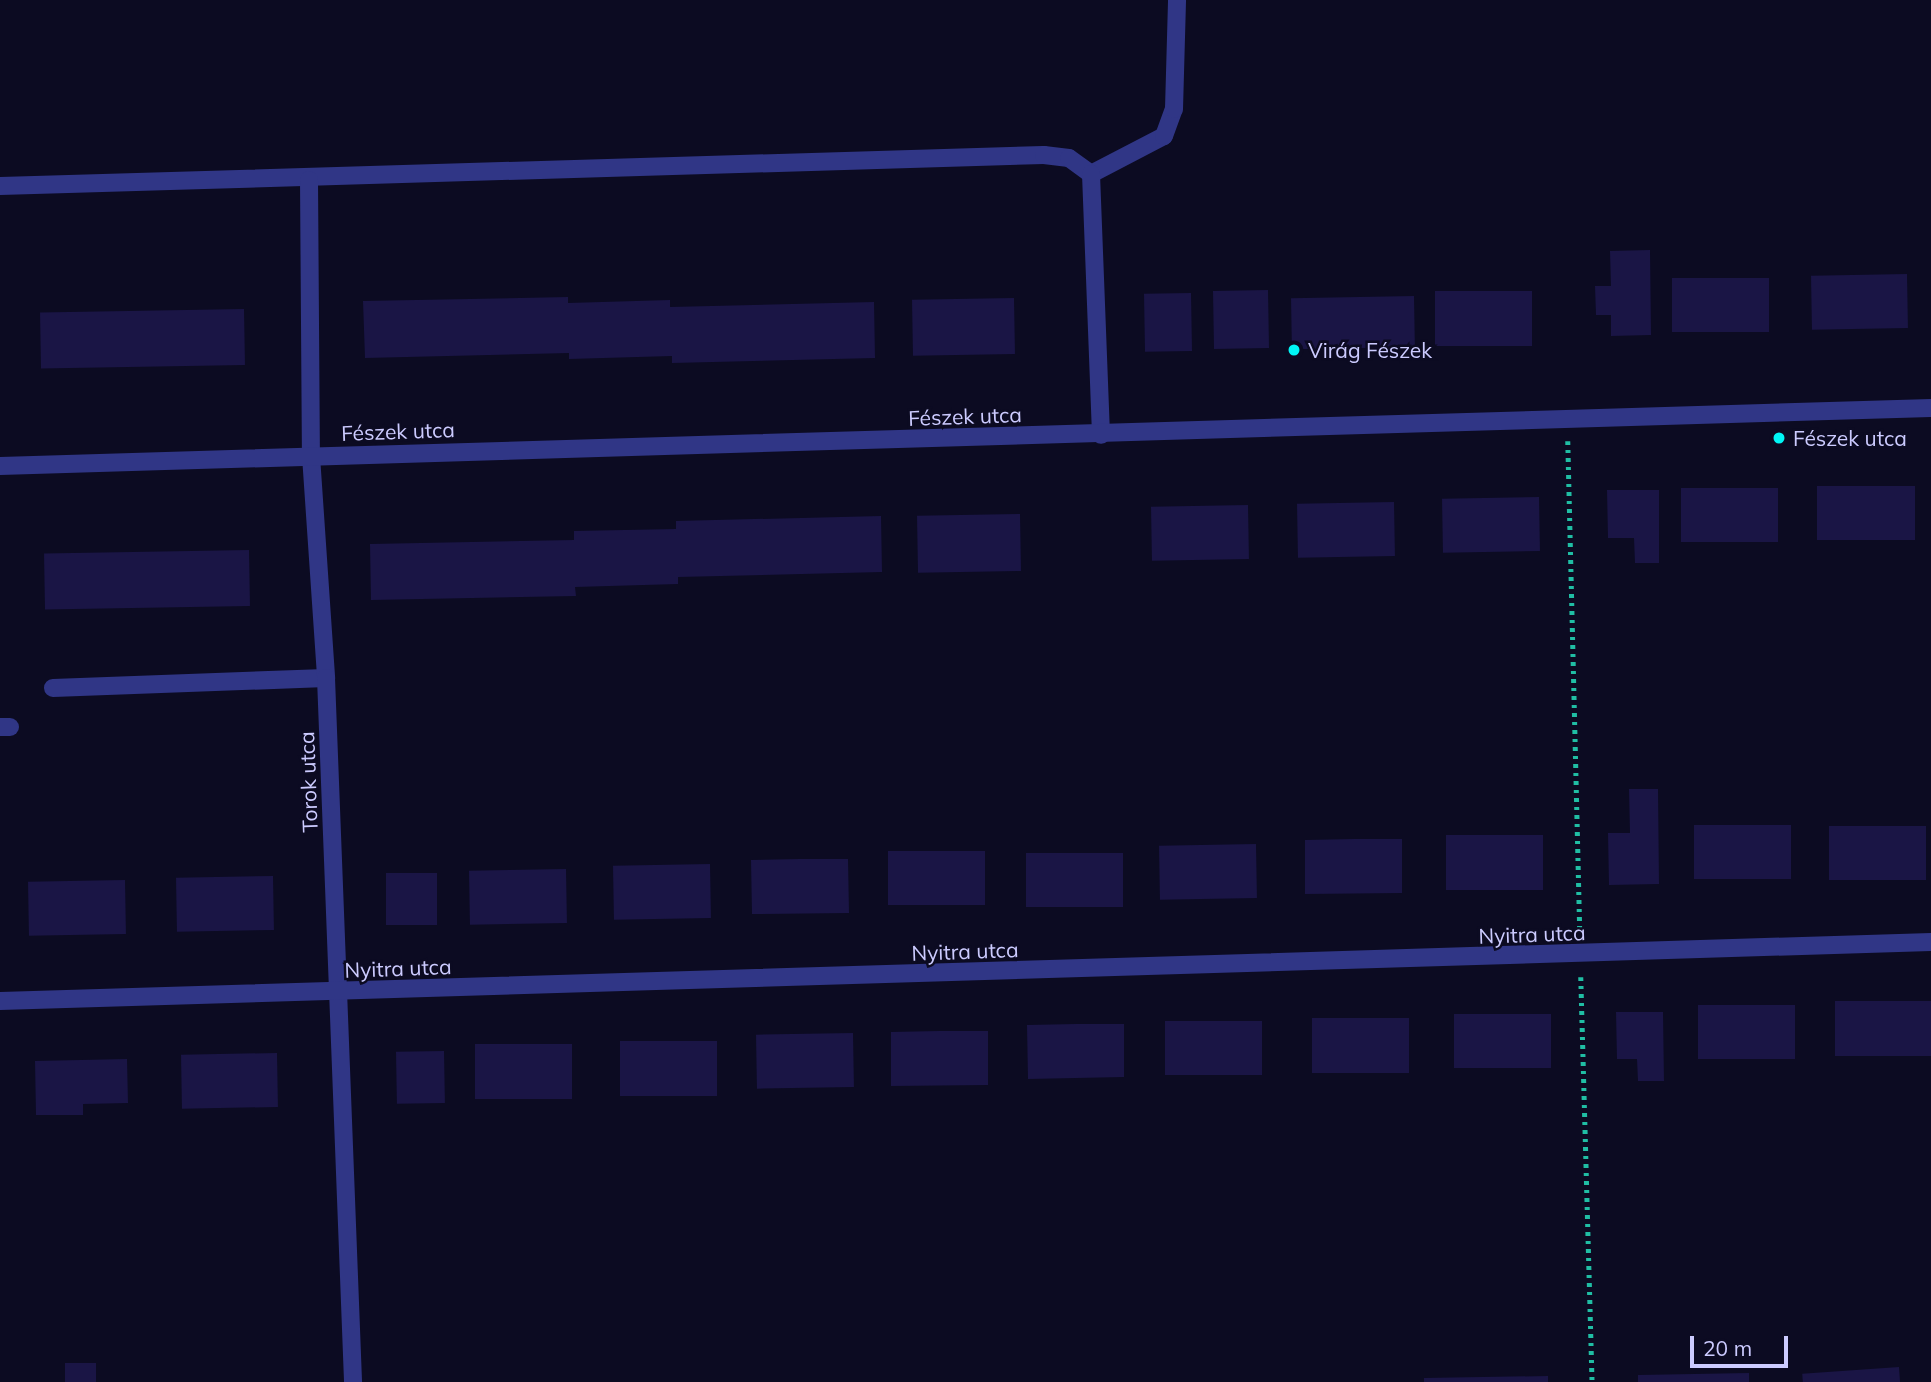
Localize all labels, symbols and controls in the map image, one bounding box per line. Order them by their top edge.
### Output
place label: Virág Fészek [1308,337,1432,363]
marker: Virág Fészek [1286,342,1302,358]
street label: Fészek utca [908,401,1022,431]
street label: Fészek utca [341,416,455,446]
place label: Fészek utca [1793,425,1907,451]
marker: Fészek utca [1771,430,1787,446]
street label: Torok utca [294,731,322,833]
street label: Nyitra utca [1478,920,1586,948]
street label: Nyitra utca [911,937,1019,965]
street label: Nyitra utca [344,954,452,982]
scale bar [1693,1322,1791,1366]
text: 20 m [1703,1335,1752,1361]

